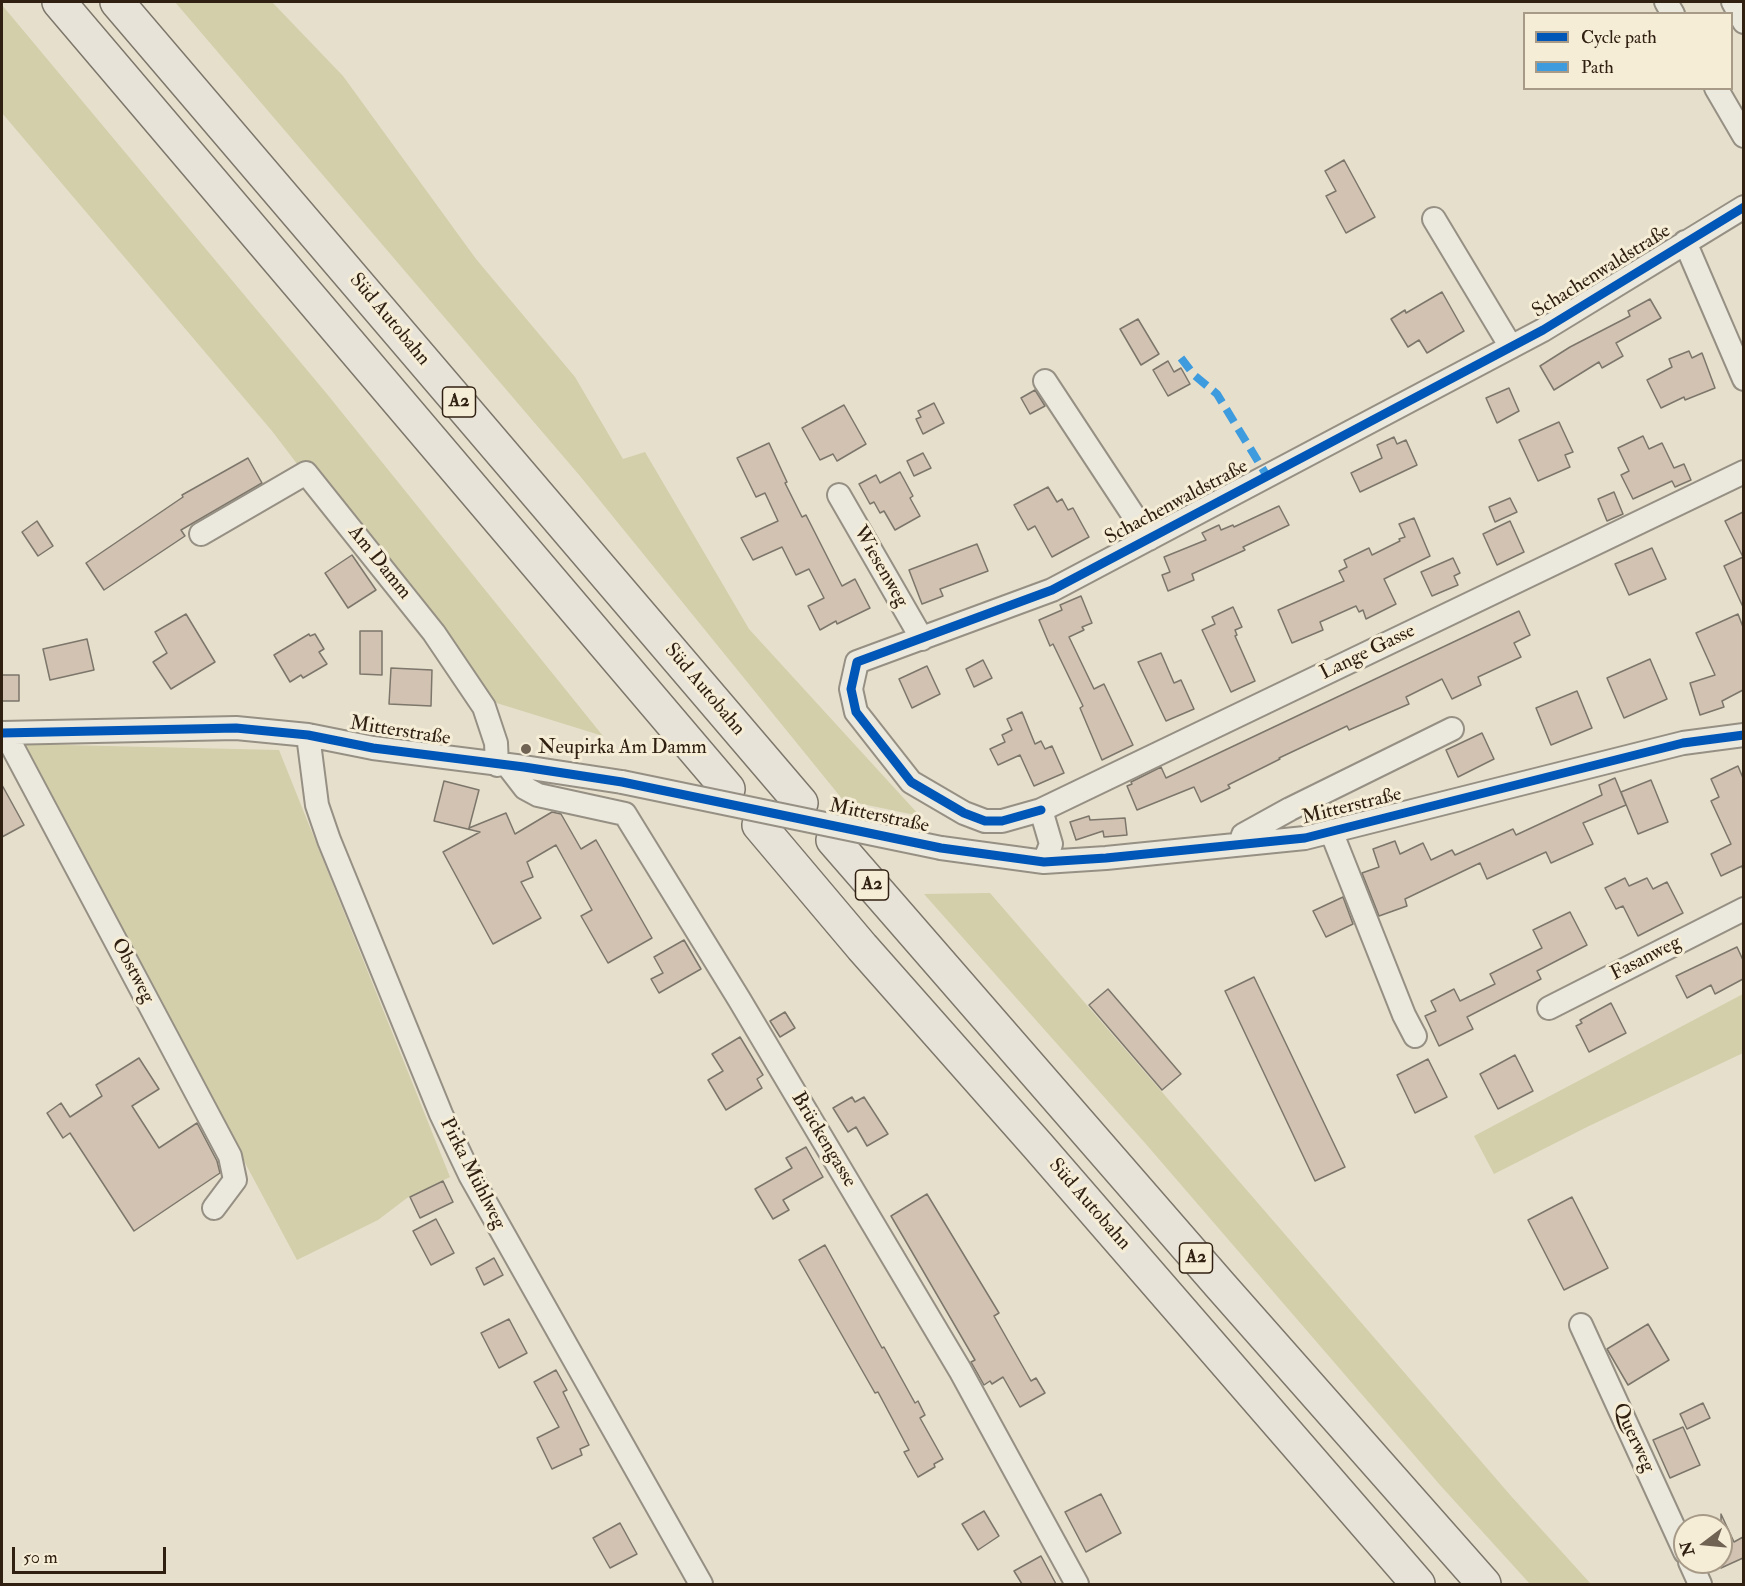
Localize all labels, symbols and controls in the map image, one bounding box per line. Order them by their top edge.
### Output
legend [1523,12,1733,90]
text: Cycle path [1581,26,1657,49]
text: Path [1581,56,1614,79]
street label: Schachenwaldstraße [1528,220,1676,324]
street label: Süd Autobahn [343,269,435,371]
road number: A2 [442,387,476,417]
street label: Schachenwaldstraße [1101,455,1253,551]
street label: Am Damm [342,521,416,605]
street label: Wiesenweg [847,522,913,612]
street label: Lange Gasse [1317,620,1419,686]
street label: Süd Autobahn [658,639,750,741]
street label: Mitterstraße [348,712,452,752]
place label: Neupirka Am Damm [538,737,707,761]
marker: Neupirka Am Damm [519,742,533,756]
street label: Mitterstraße [1300,783,1404,831]
street label: Mitterstraße [827,795,931,839]
road number: A2 [856,870,888,900]
street label: Fasanweg [1607,931,1685,987]
street label: Obstweg [105,935,159,1007]
street label: Brückengasse [785,1088,861,1192]
street label: Pirka Mühlweg [434,1114,510,1234]
street label: Süd Autobahn [1043,1154,1135,1256]
road number: A2 [1180,1243,1212,1273]
street label: Querweg [1607,1400,1659,1476]
north arrow [1673,1514,1733,1574]
scale bar [15,1535,170,1573]
text: N [1676,1539,1699,1558]
text: 50 m [23,1546,58,1569]

